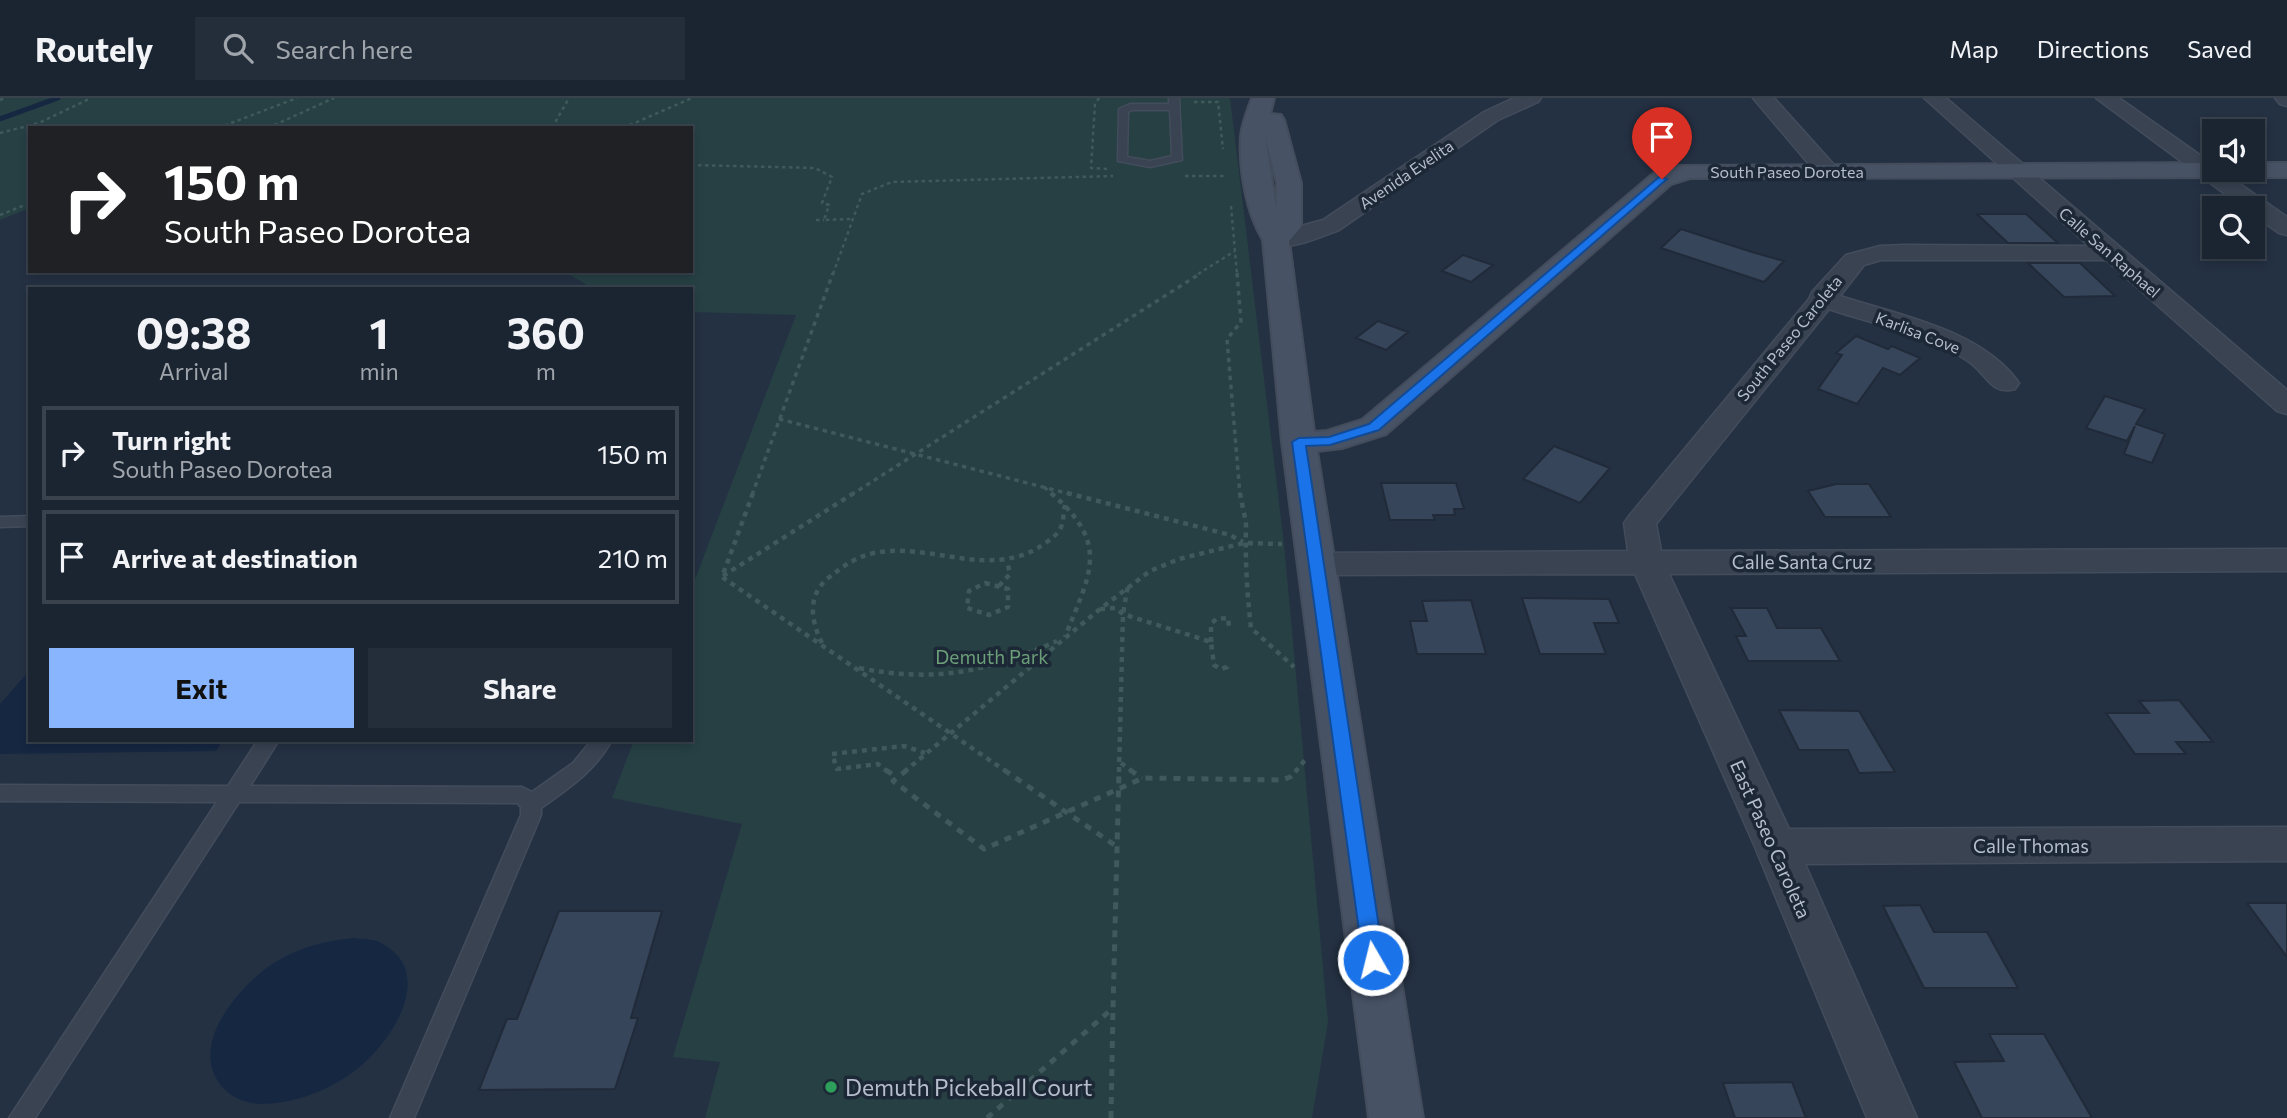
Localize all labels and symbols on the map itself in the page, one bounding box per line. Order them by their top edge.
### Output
pin [1632,107,1692,179]
street label: Avenida Evelita [1355,136,1457,212]
street label: South Paseo Dorotea [1710,162,1864,181]
street label: Calle San Raphael [2056,203,2164,301]
street label: South Paseo Caroleta [1733,272,1845,404]
street label: Karlisa Cove [1873,307,1963,357]
street label: Calle Santa Cruz [1732,550,1872,573]
park label: Demuth Park [935,645,1049,668]
street label: East Paseo Caroleta [1726,756,1816,922]
street label: Calle Thomas [1973,834,2089,857]
position arrow [1336,923,1410,997]
place label: Demuth Pickeball Court [845,1073,1092,1101]
marker: Demuth Pickeball Court [823,1079,839,1095]

